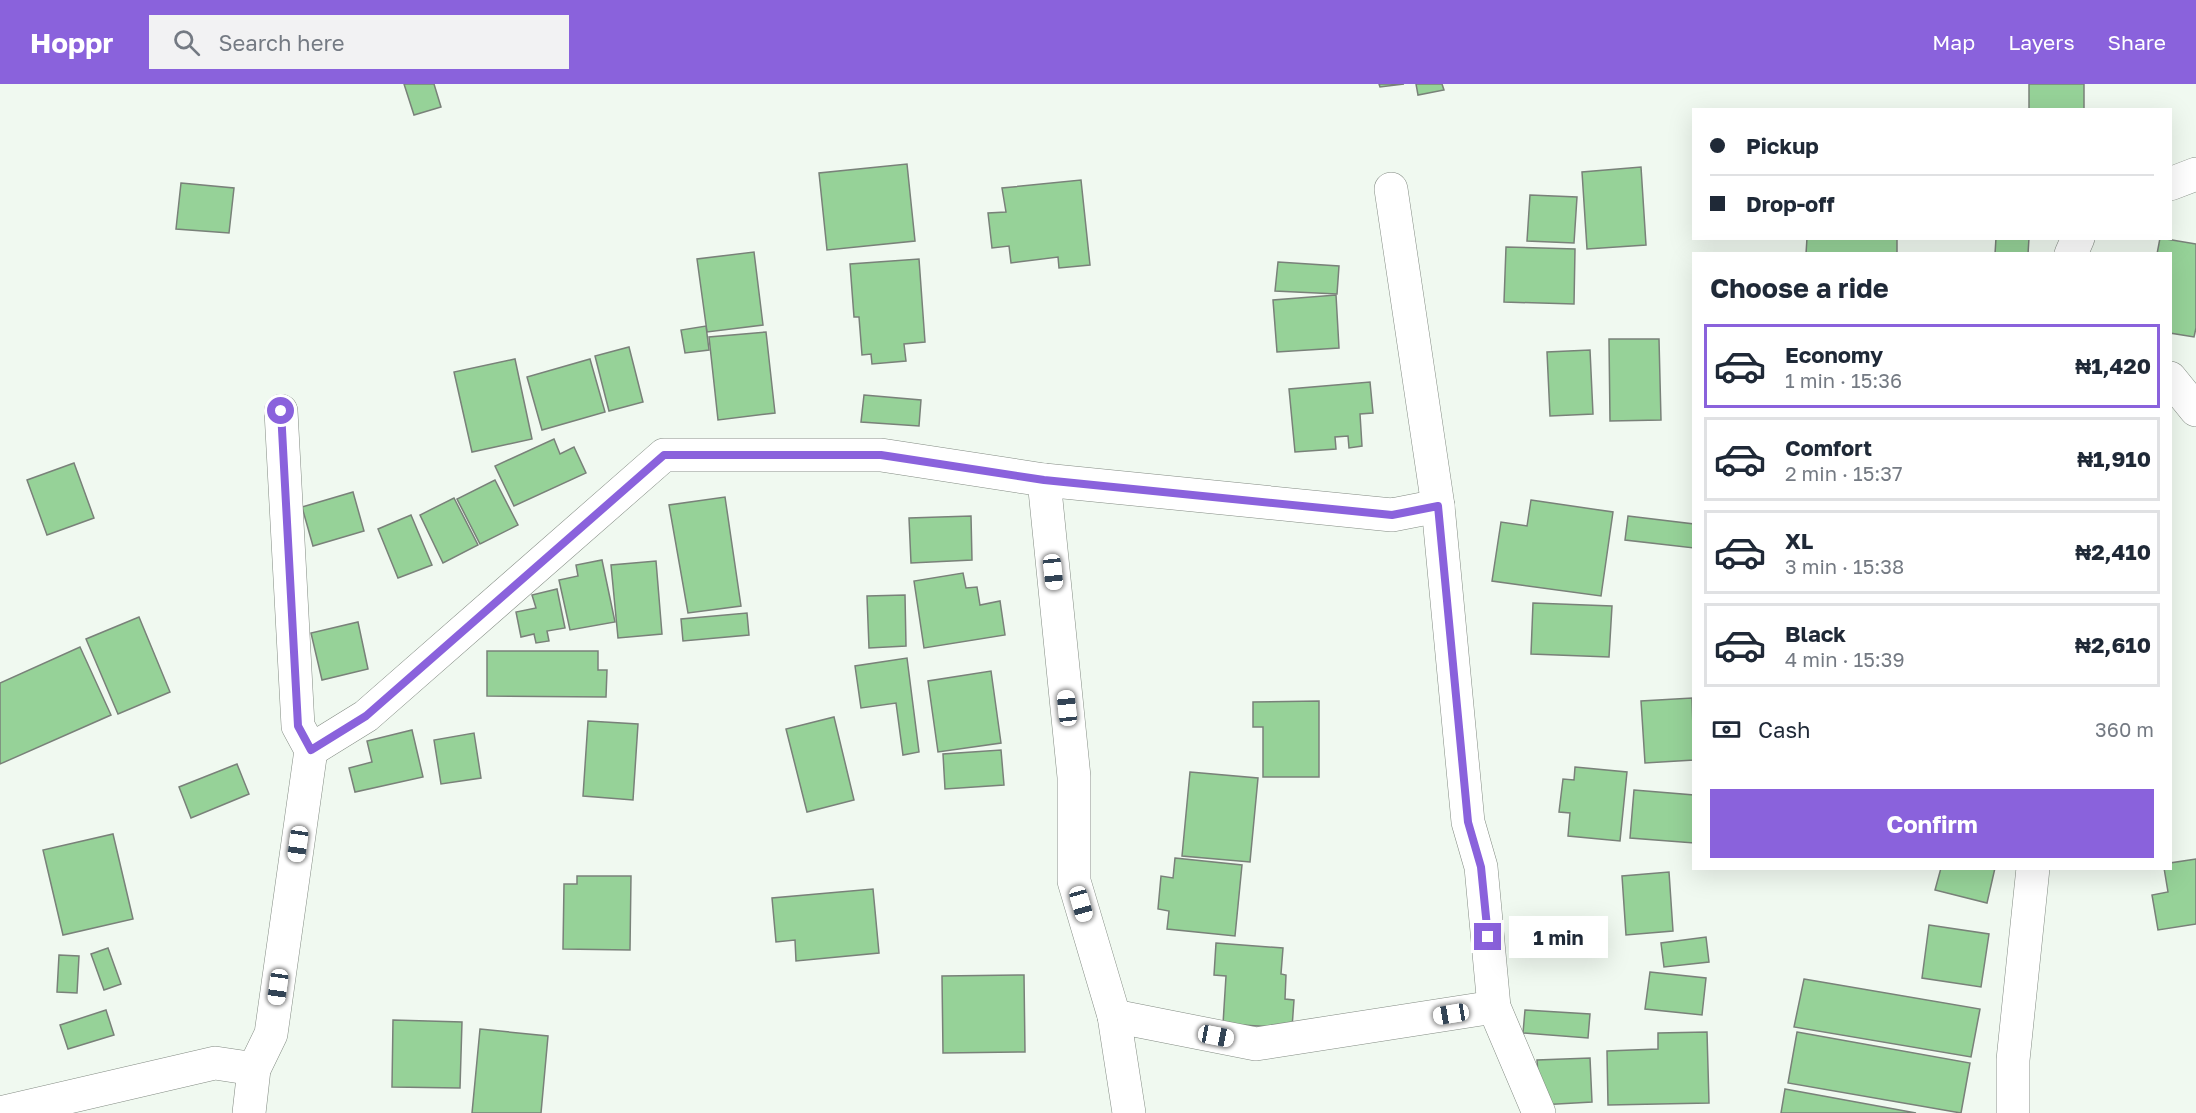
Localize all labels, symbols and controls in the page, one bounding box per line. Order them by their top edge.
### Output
search box [149,15,569,69]
text: Hoppr [30,26,113,59]
icon: search [170,26,203,59]
text: Search here [218,29,345,56]
text: Map [1932,29,1975,55]
text: Layers [2008,29,2075,55]
text: Share [2108,29,2166,55]
text: Pickup [1746,132,1819,159]
text: Drop-off [1746,190,1835,217]
text: Choose a ride [1710,272,1889,304]
icon: car [1713,339,1767,393]
text: Economy [1785,341,1883,368]
text: ₦1,420 [2075,352,2151,379]
text: 1 min · 15:36 [1785,368,1902,392]
route start [267,397,294,424]
icon: car [1713,432,1767,486]
text: Comfort [1785,434,1872,461]
text: ₦1,910 [2077,445,2151,472]
text: 2 min · 15:37 [1785,461,1903,485]
icon: car [1713,525,1767,579]
text: XL [1785,527,1813,554]
text: ₦2,410 [2075,538,2151,565]
car [1042,553,1064,591]
text: 3 min · 15:38 [1785,554,1904,578]
icon: car [1713,618,1767,672]
text: Black [1785,620,1846,647]
text: ₦2,610 [2075,631,2151,658]
text: 4 min · 15:39 [1785,647,1905,671]
car [1056,689,1078,727]
icon: cash [1710,713,1743,746]
text: Cash [1758,716,1811,743]
text: 360 m [2095,717,2154,741]
button: Confirm [1710,789,2154,858]
car [287,825,309,863]
car [1067,884,1095,924]
callout: 1 min [1509,916,1608,958]
route end [1474,923,1501,950]
text: 1 min [1533,925,1584,949]
car [267,968,289,1006]
car [1432,1002,1470,1026]
car [1197,1024,1235,1048]

